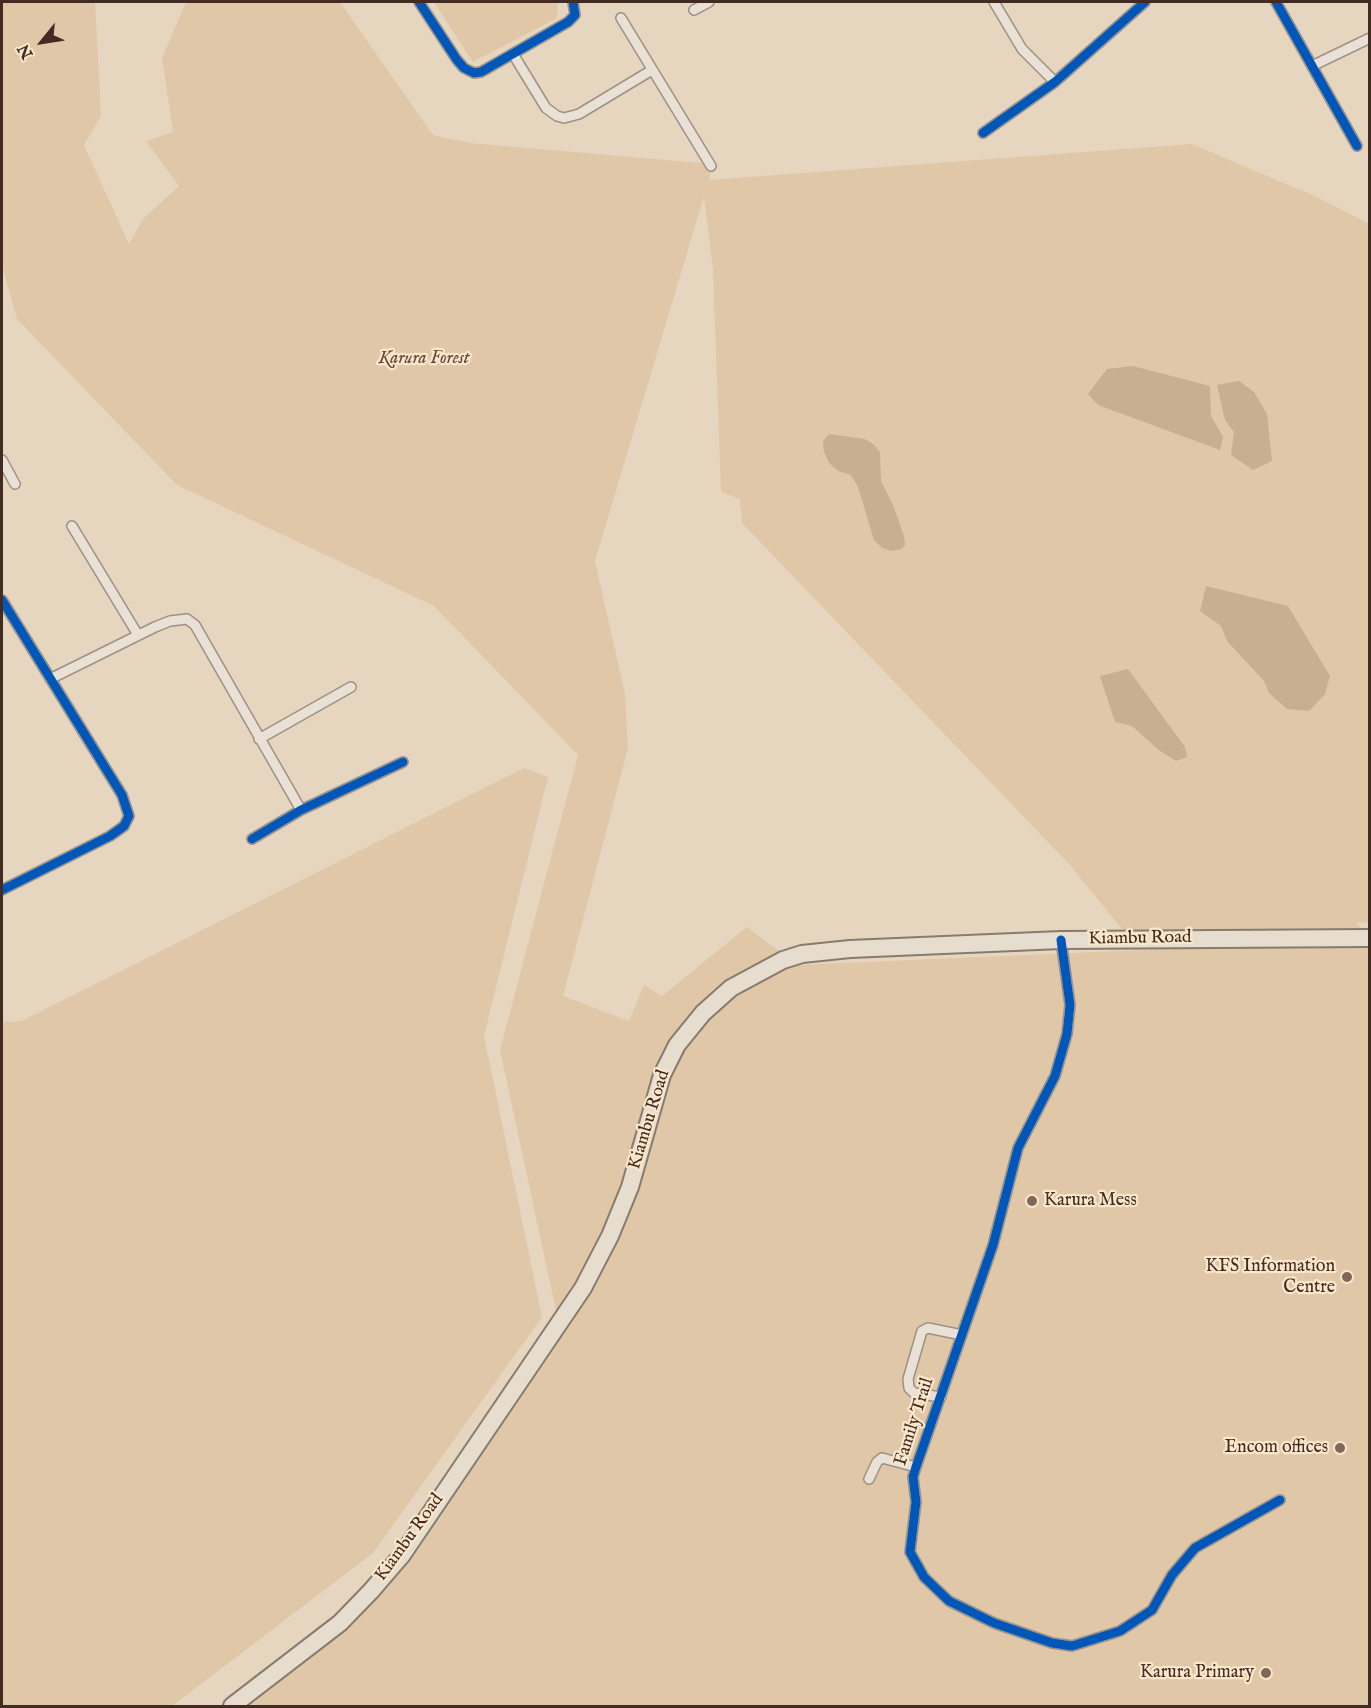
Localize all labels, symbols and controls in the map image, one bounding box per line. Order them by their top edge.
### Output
north arrow [12,12,72,72]
text: N [14,40,39,62]
park label: Karura Forest [378,348,470,370]
street label: Kiambu Road [1088,927,1192,951]
street label: Kiambu Road [625,1068,675,1172]
place label: Karura Mess [1044,1190,1137,1212]
marker: Karura Mess [1025,1194,1039,1208]
place label: KFS Information Centre [1206,1256,1335,1298]
marker: KFS Information Centre [1340,1270,1354,1284]
street label: Family Trail [891,1375,939,1469]
place label: Encom offices [1225,1437,1328,1459]
marker: Encom offices [1333,1441,1347,1455]
street label: Kiambu Road [371,1490,449,1586]
place label: Karura Primary [1140,1662,1254,1684]
marker: Karura Primary [1259,1666,1273,1680]

